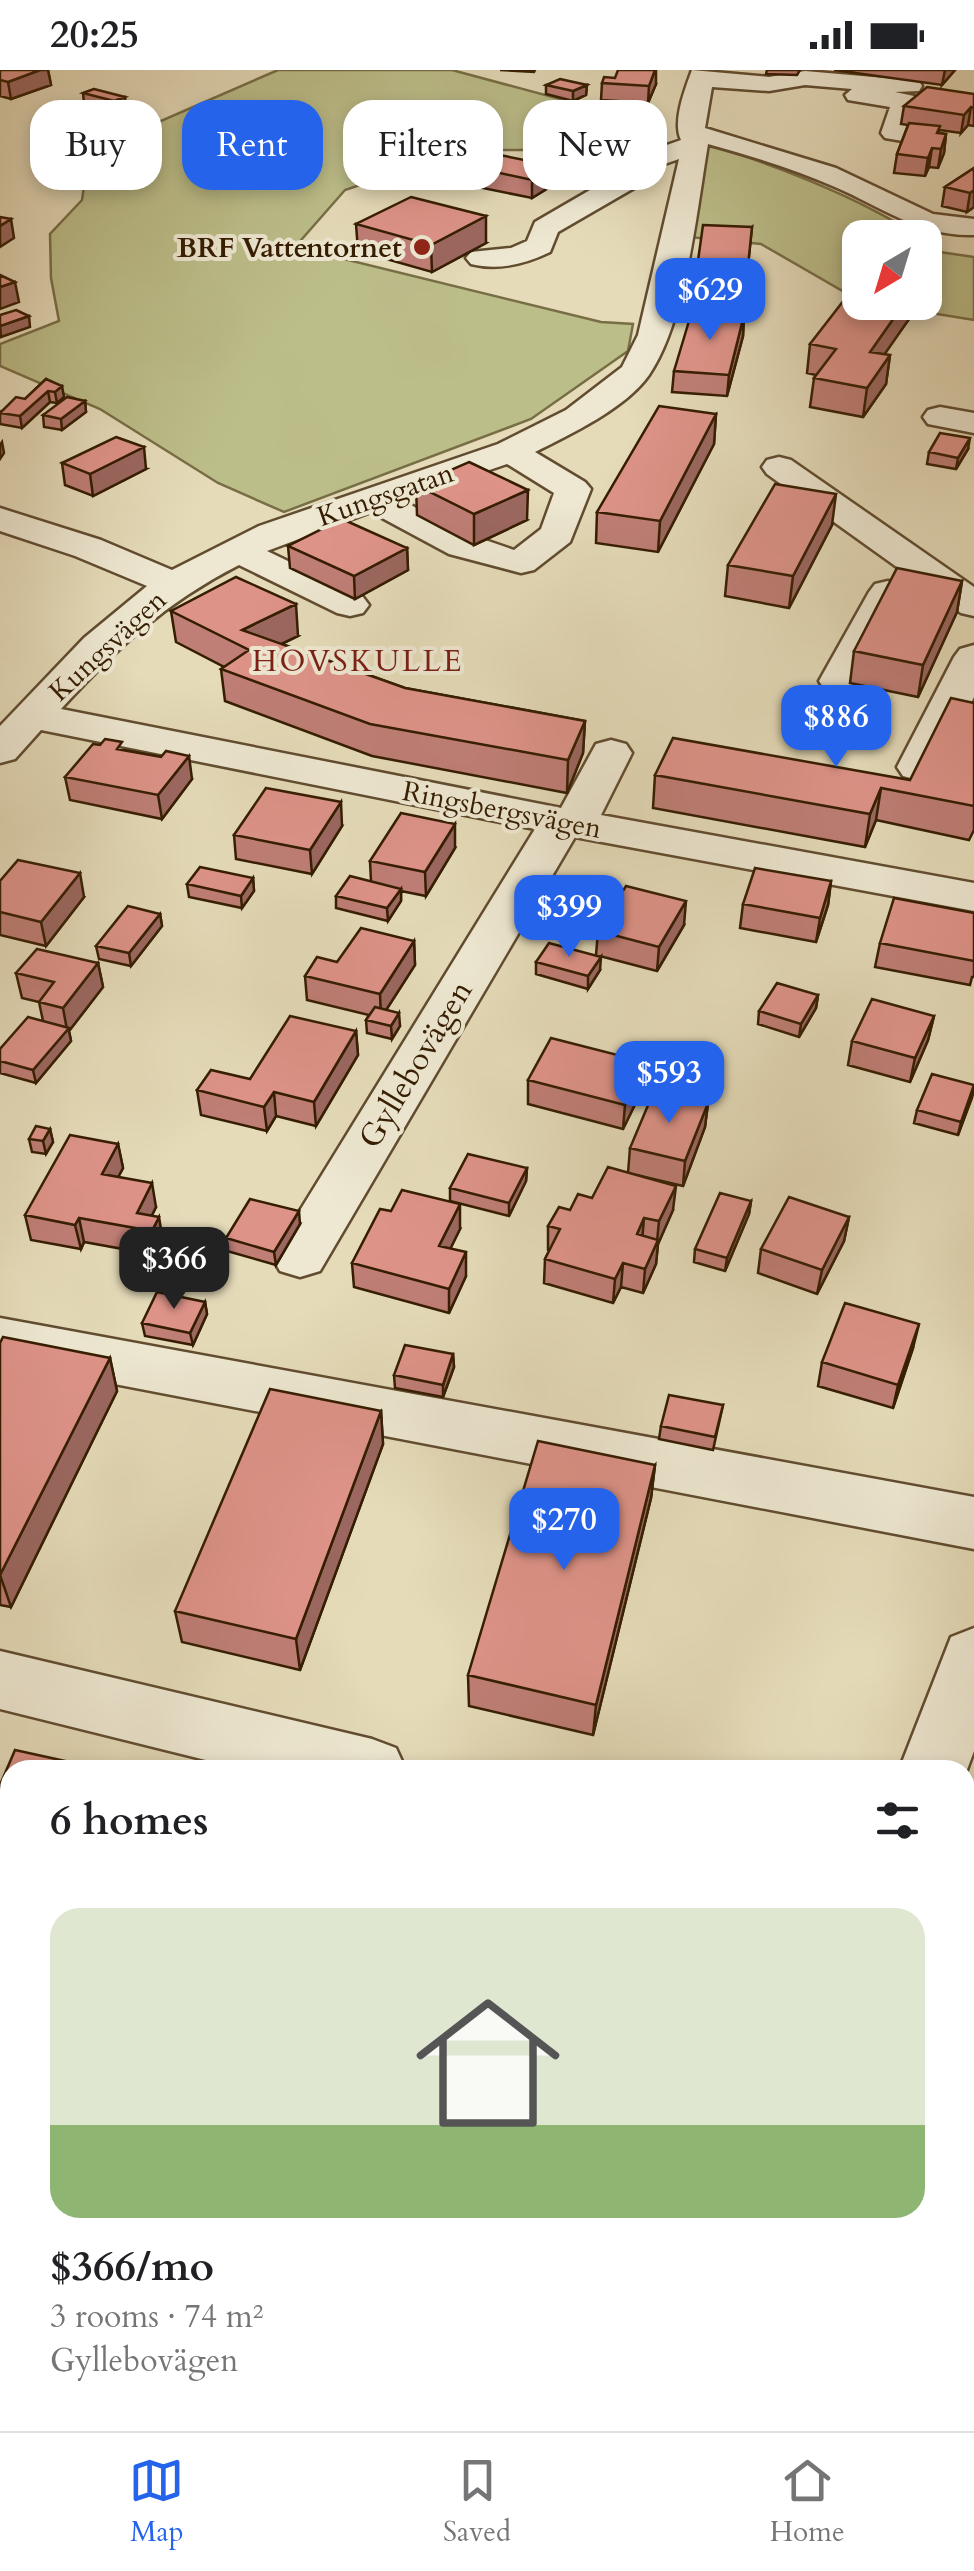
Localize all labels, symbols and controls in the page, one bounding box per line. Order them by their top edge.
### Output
text: 20:25 [50,9,139,61]
chip: Buy [30,100,162,190]
chip: Rent [182,100,323,190]
chip: Filters [343,100,503,190]
chip: New [523,100,667,190]
north arrow [842,220,942,320]
map controls [842,220,942,320]
place label: BRF Vattentornet [177,229,402,267]
marker: BRF Vattentornet [411,236,433,258]
pin: $629 [651,258,769,343]
text: $629 [677,268,743,312]
street label: Kungsgatan [312,454,459,536]
street label: Kungsvägen [41,581,175,710]
district label: HOVSKULLE [252,641,464,682]
pin: $886 [777,685,895,770]
text: $886 [803,695,869,739]
street label: Ringsbergsvägen [399,772,605,848]
pin: $399 [510,875,628,960]
text: $399 [536,885,602,929]
street label: Gyllebovägen [348,972,483,1157]
pin: $593 [610,1041,728,1126]
text: $593 [636,1051,702,1095]
pin: $366 [115,1227,233,1312]
text: $366 [141,1237,207,1281]
pin: $270 [505,1488,623,1573]
text: $270 [531,1498,597,1542]
text: 6 homes [50,1792,208,1849]
icon: filters [870,1793,925,1848]
icon: home [398,1973,578,2153]
text: $366/mo [50,2238,214,2295]
text: 3 rooms · 74 m² [50,2295,263,2339]
text: Gyllebovägen [50,2339,238,2383]
tab: Map [129,2453,184,2551]
tab: Saved [443,2453,511,2551]
tab: Home [770,2453,845,2551]

